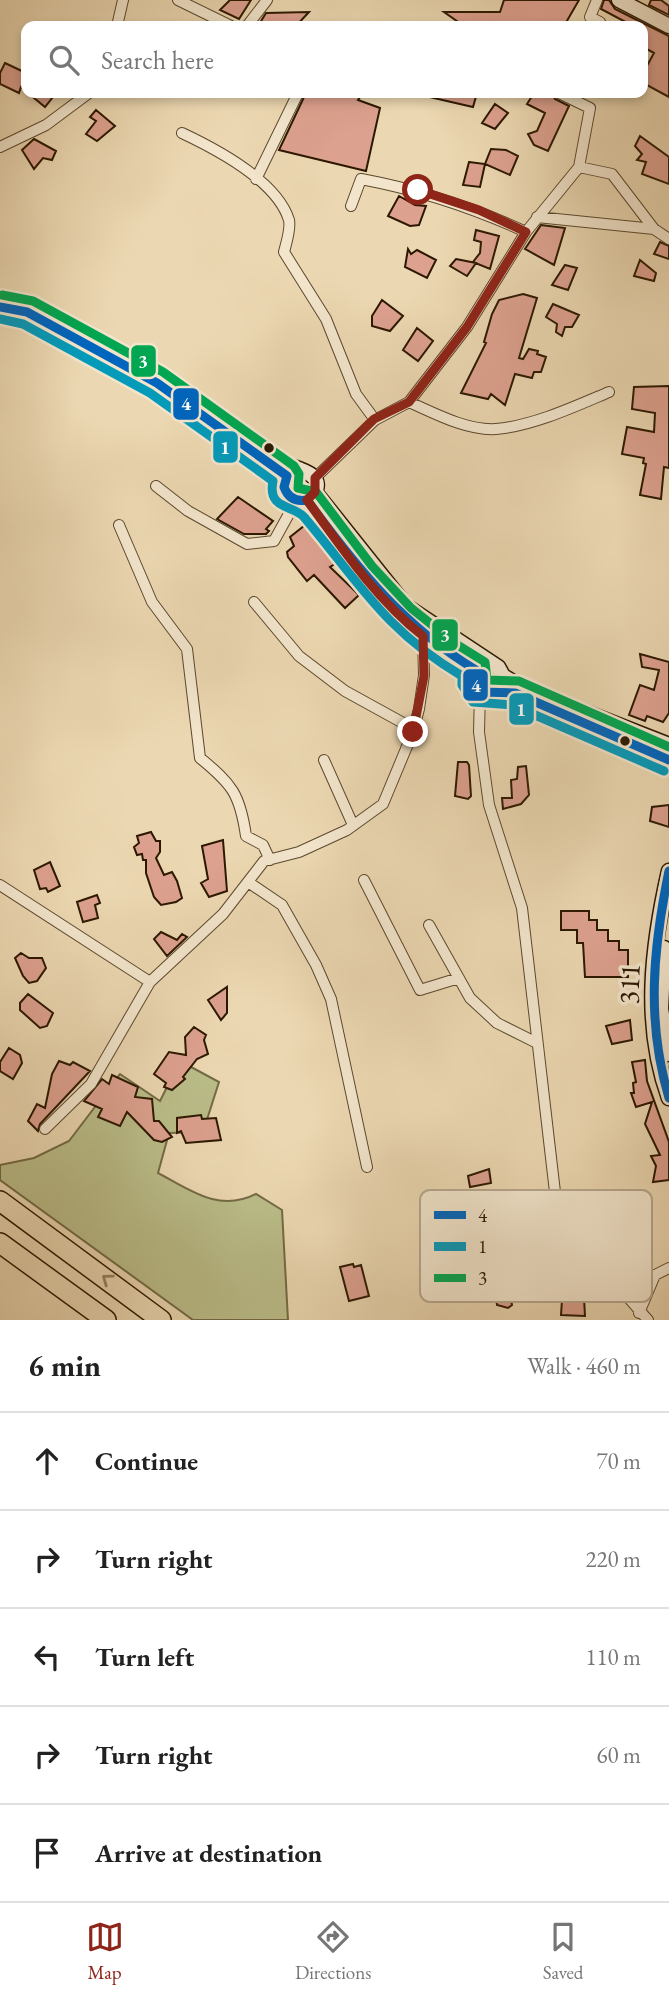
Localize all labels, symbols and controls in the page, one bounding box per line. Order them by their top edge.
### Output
search box [21,21,648,98]
icon: search [45,41,83,79]
text: Search here [101,43,214,77]
route start [402,174,433,205]
line badge: 3 [130,344,157,378]
text: 3 [138,349,148,374]
line badge: 4 [172,387,200,421]
text: 4 [181,391,192,416]
line badge: 1 [212,430,239,464]
text: 1 [220,435,230,460]
unlabelled marker [262,441,276,455]
line badge: 3 [431,618,459,652]
text: 3 [440,623,450,648]
line badge: 4 [462,668,489,702]
text: 4 [471,673,482,698]
line badge: 1 [508,692,535,726]
text: 1 [516,697,526,722]
route end [397,716,428,747]
unlabelled marker [618,734,632,748]
street label: 311 [610,963,648,1005]
legend [420,1190,652,1302]
text: 4 [478,1203,488,1228]
text: 1 [478,1234,487,1259]
text: 3 [478,1266,487,1291]
one-way arrow [102,1275,114,1288]
text: 6 min [28,1346,101,1385]
text: Walk · 460 m [527,1351,641,1381]
icon: ahead [28,1442,66,1480]
text: Continue [95,1444,198,1478]
text: 70 m [596,1446,641,1476]
icon: right [28,1540,66,1578]
text: Turn right [95,1542,213,1576]
text: 220 m [585,1544,641,1574]
icon: left [28,1638,66,1676]
text: Turn left [95,1640,194,1674]
text: 110 m [585,1642,641,1672]
icon: right [28,1736,66,1774]
text: Turn right [95,1738,213,1772]
text: 60 m [596,1740,641,1770]
icon: arrive [28,1834,66,1872]
text: Arrive at destination [95,1836,322,1870]
tab: Map [86,1918,124,1985]
tab: Directions [295,1918,371,1985]
tab: Saved [543,1918,583,1985]

